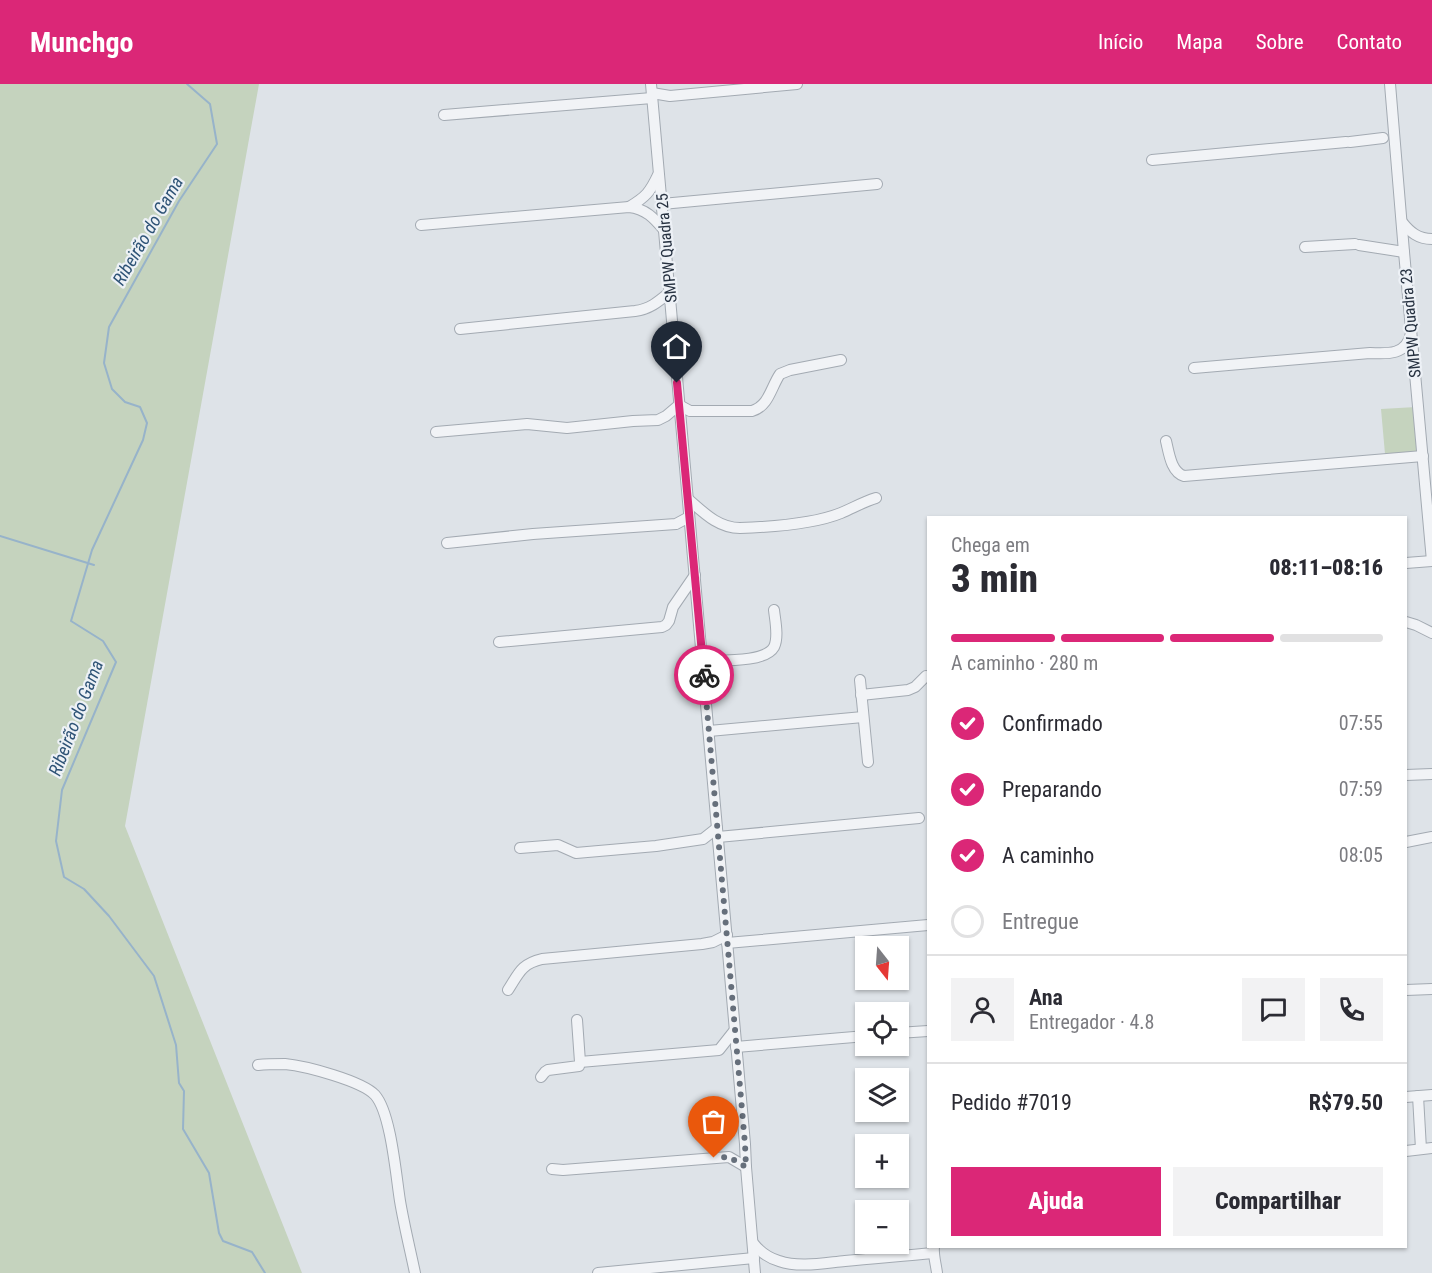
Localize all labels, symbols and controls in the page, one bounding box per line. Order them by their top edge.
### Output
text: Munchgo [30,26,133,59]
text: Início [1098,30,1143,54]
text: Mapa [1176,30,1223,54]
text: Sobre [1256,30,1304,54]
text: Contato [1337,30,1402,54]
water label: Ribeirão do Gama [108,173,187,289]
street label: SMPW Quadra 25 [652,192,681,303]
street label: SMPW Quadra 23 [1396,267,1425,378]
pin [651,321,702,383]
icon: home [660,330,693,363]
text: Chega em [951,533,1030,557]
text: 08:11–08:16 [1269,555,1383,580]
text: 3 min [951,556,1038,602]
courier [674,645,734,705]
text: A caminho · 280 m [951,651,1098,675]
water label: Ribeirão do Gama [44,657,107,779]
icon: bike [688,659,721,692]
icon: check [951,707,984,740]
text: Confirmado [1002,711,1103,736]
text: 07:55 [1339,711,1383,735]
icon: check [951,773,984,806]
text: Preparando [1002,777,1102,802]
text: 07:59 [1339,777,1383,801]
icon: check [951,839,984,872]
text: A caminho [1002,843,1094,868]
text: 08:05 [1339,843,1383,867]
text: Entregue [1002,909,1079,934]
north arrow [855,936,909,990]
map controls [855,936,909,1254]
button: person [951,978,1014,1041]
button: chat [1242,978,1305,1041]
button: phone [1320,978,1383,1041]
text: Ana [1029,985,1063,1010]
button: locate [855,1002,909,1056]
text: Entregador · 4.8 [1029,1010,1154,1034]
button: layers [855,1068,909,1122]
text: Pedido #7019 [951,1090,1072,1115]
text: R$79.50 [1309,1090,1383,1115]
pin [688,1096,739,1158]
icon: bag [697,1105,730,1138]
button: + [855,1134,909,1188]
button: Ajuda [951,1167,1161,1236]
button: Compartilhar [1173,1167,1383,1236]
button: − [855,1200,909,1254]

